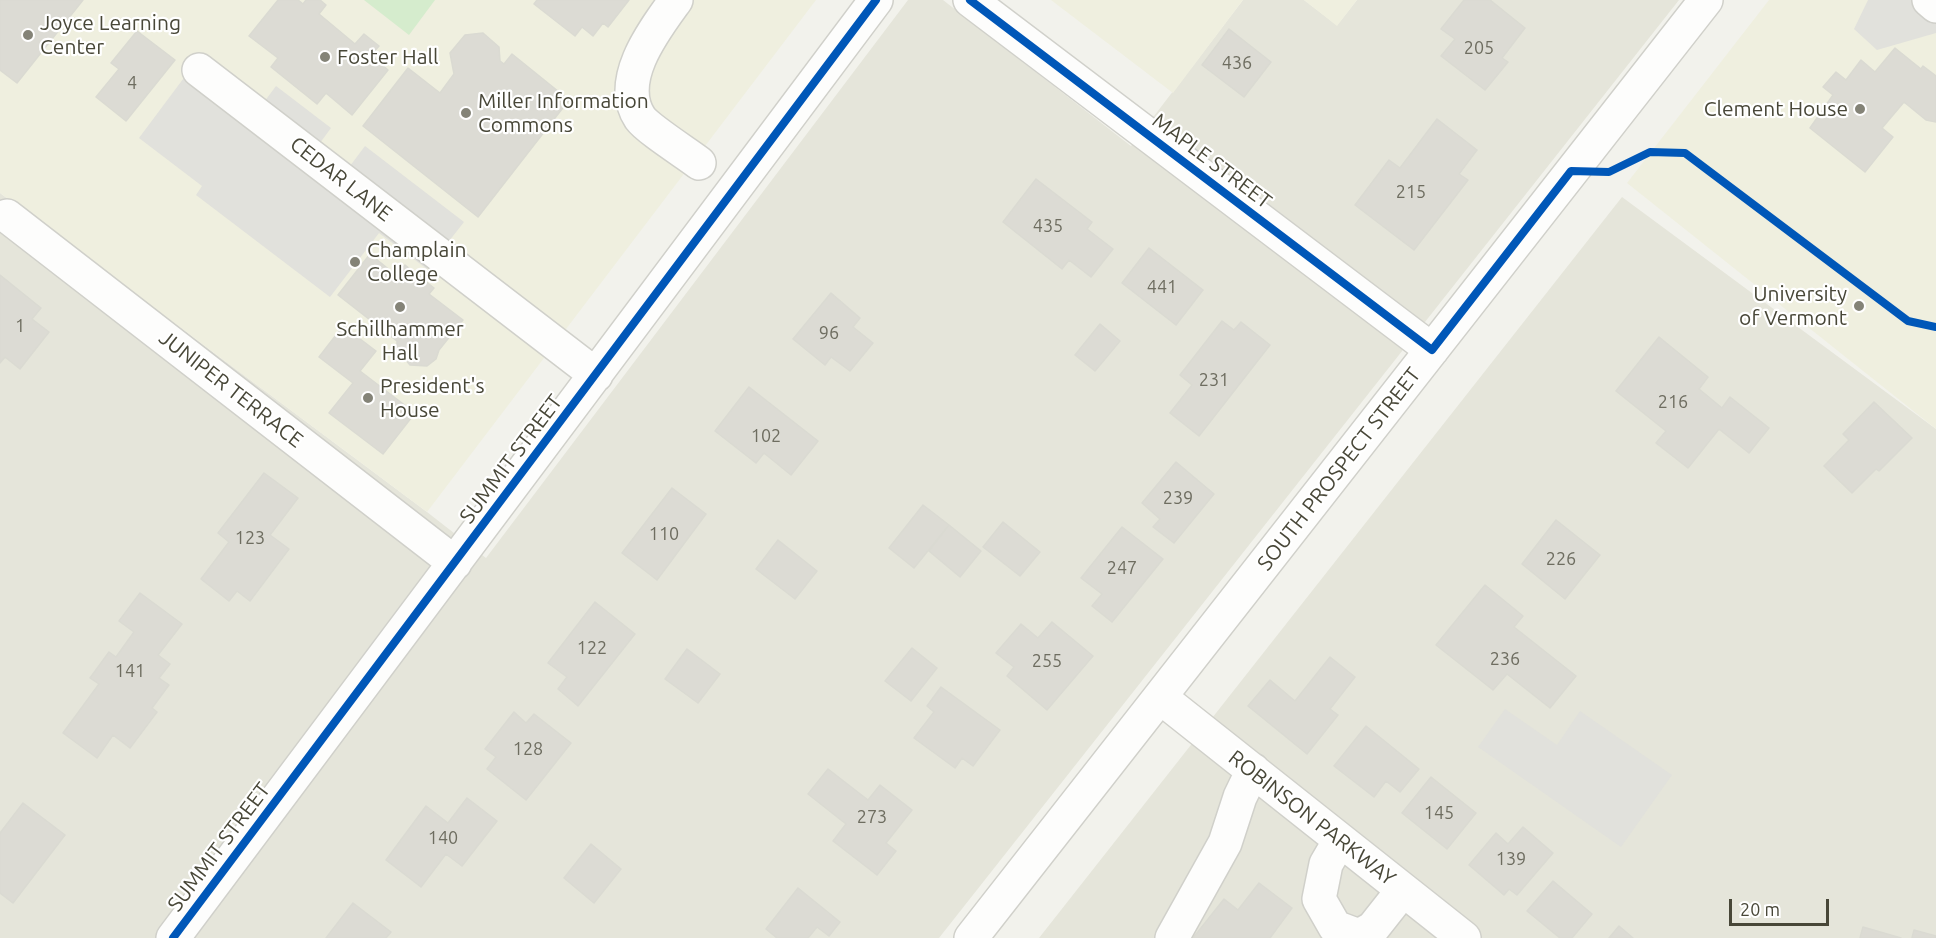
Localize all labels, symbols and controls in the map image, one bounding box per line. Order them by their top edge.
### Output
place label: Joyce Learning Center [40,10,181,60]
marker: Joyce Learning Center [21,28,35,42]
house number: 205 [1464,37,1494,59]
place label: Foster Hall [337,44,438,70]
marker: Foster Hall [318,50,332,64]
house number: 436 [1222,52,1252,74]
house number: 4 [127,72,137,94]
place label: Miller Information Commons [478,88,649,138]
place label: Clement House [1704,96,1848,122]
marker: Clement House [1853,102,1867,116]
marker: Miller Information Commons [459,106,473,120]
street label: MAPLE STREET [1147,108,1277,214]
street label: CEDAR LANE [285,131,397,227]
house number: 215 [1396,181,1426,203]
house number: 435 [1033,215,1063,237]
place label: Champlain College [367,237,466,287]
marker: Champlain College [348,255,362,269]
house number: 441 [1147,276,1177,298]
place label: University of Vermont [1739,281,1847,331]
marker: University of Vermont [1852,299,1866,313]
marker: Schillhammer Hall [393,300,407,314]
house number: 1 [15,315,25,337]
place label: Schillhammer Hall [336,316,464,366]
house number: 96 [819,322,839,344]
street label: JUNIPER TERRACE [154,325,308,453]
street label: SOUTH PROSPECT STREET [1252,363,1426,575]
house number: 231 [1199,369,1229,391]
place label: President's House [380,373,485,423]
street label: SUMMIT STREET [454,390,568,528]
marker: President's House [361,391,375,405]
house number: 216 [1658,391,1688,413]
house number: 102 [751,425,781,447]
house number: 239 [1163,487,1193,509]
house number: 110 [649,523,679,545]
house number: 123 [235,527,265,549]
house number: 226 [1546,548,1576,570]
house number: 247 [1107,557,1137,579]
house number: 122 [577,637,607,659]
house number: 236 [1490,648,1520,670]
house number: 255 [1032,650,1062,672]
house number: 141 [115,660,145,682]
house number: 128 [513,738,543,760]
street label: ROBINSON PARKWAY [1223,745,1401,891]
street label: SUMMIT STREET [162,778,276,916]
house number: 145 [1424,802,1454,824]
house number: 273 [857,806,887,828]
house number: 140 [428,827,458,849]
house number: 139 [1496,848,1526,870]
scale bar [1732,887,1832,925]
text: 20 m [1740,899,1780,919]

